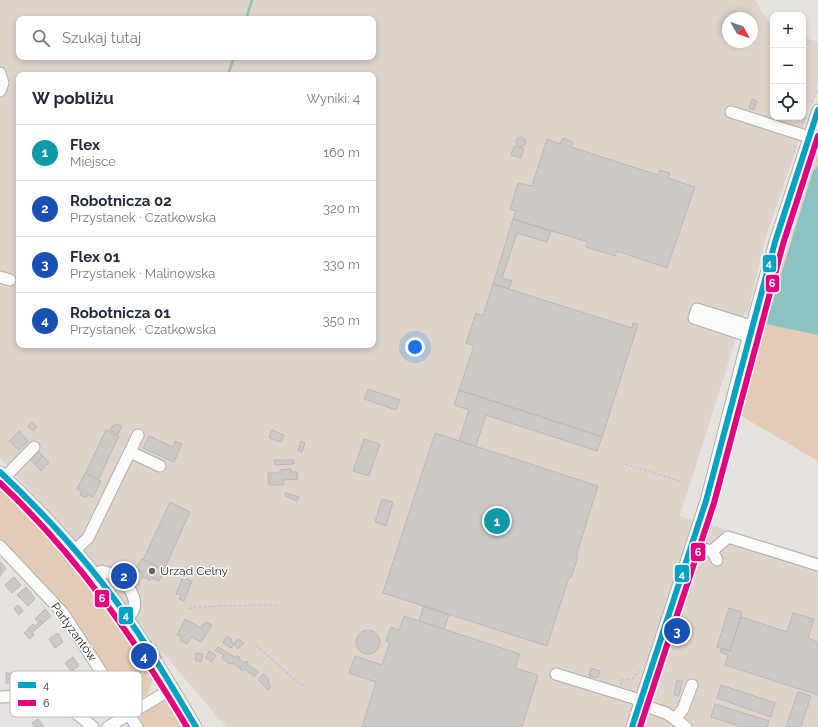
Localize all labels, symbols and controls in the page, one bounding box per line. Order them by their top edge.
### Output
north arrow [722,12,758,48]
map controls [770,12,806,120]
button: + [770,12,806,48]
search box [16,16,376,60]
icon: search [30,27,52,49]
text: Szukaj tutaj [62,29,141,47]
button: − [770,48,806,84]
button: locate [770,84,806,120]
text: W pobliżu [32,88,114,108]
text: Wyniki: 4 [307,91,360,106]
text: Flex [70,136,100,154]
text: 1 [42,145,48,160]
text: 160 m [323,145,360,160]
text: Miejsce [70,154,116,169]
text: Robotnicza 02 [70,192,172,210]
text: 2 [41,201,49,216]
text: 320 m [323,201,360,216]
text: Przystanek · Czatkowska [70,210,216,225]
text: Flex 01 [70,248,120,266]
line badge: 4 [762,254,777,273]
text: 3 [41,257,49,272]
text: 330 m [323,257,360,272]
text: 4 [766,257,772,270]
text: Przystanek · Malinowska [70,266,215,281]
line badge: 6 [765,274,780,293]
text: 6 [769,277,776,290]
text: Robotnicza 01 [70,304,171,322]
text: 4 [41,313,49,328]
text: 350 m [323,313,360,328]
text: Przystanek · Czatkowska [70,322,216,337]
your location [405,337,425,357]
pin: 1 [484,506,510,536]
line badge: 6 [690,542,706,562]
text: 6 [695,546,702,559]
pin: 2 [111,561,137,591]
place label: Urząd Celny [160,564,229,578]
line badge: 4 [674,564,690,583]
marker: Urząd Celny [147,566,157,576]
text: 4 [679,568,685,581]
line badge: 6 [94,589,110,608]
text: 6 [99,592,106,605]
street label: Partyzantów [48,600,100,664]
line badge: 4 [118,606,134,625]
text: 4 [123,609,129,622]
pin: 3 [664,616,690,646]
pin: 4 [131,641,157,671]
legend [10,671,142,717]
text: 4 [43,679,49,692]
text: 6 [43,697,50,710]

